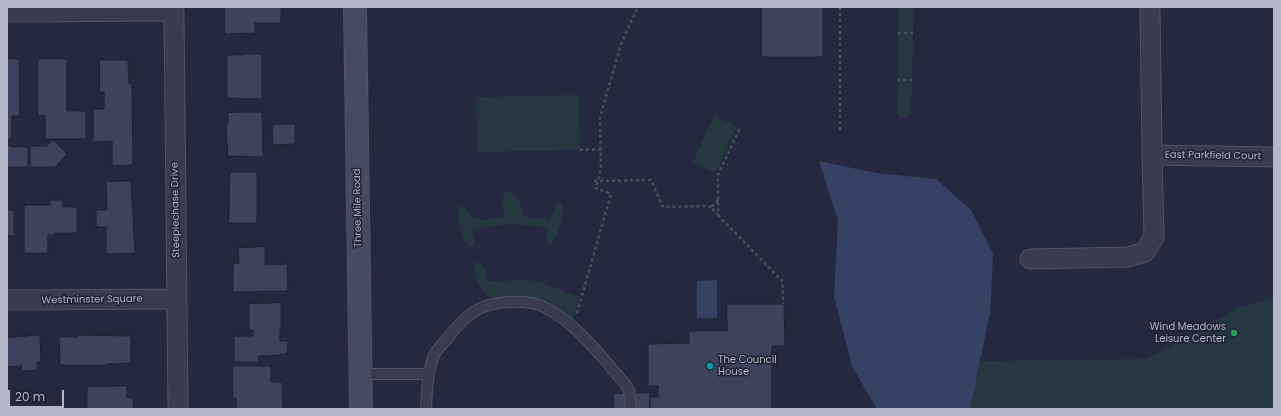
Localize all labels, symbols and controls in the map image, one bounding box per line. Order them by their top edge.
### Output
street label: East Parkfield Court [1165,149,1261,163]
street label: Steeplechase Drive [169,162,183,258]
street label: Three Mile Road [351,168,365,248]
street label: Westminster Square [41,293,143,307]
place label: Wind Meadows Leisure Center [1150,321,1226,344]
marker: Wind Meadows Leisure Center [1229,328,1239,338]
place label: The Council House [718,354,777,378]
marker: The Council House [705,361,715,371]
scale bar [10,382,66,408]
text: 20 m [15,388,45,405]

